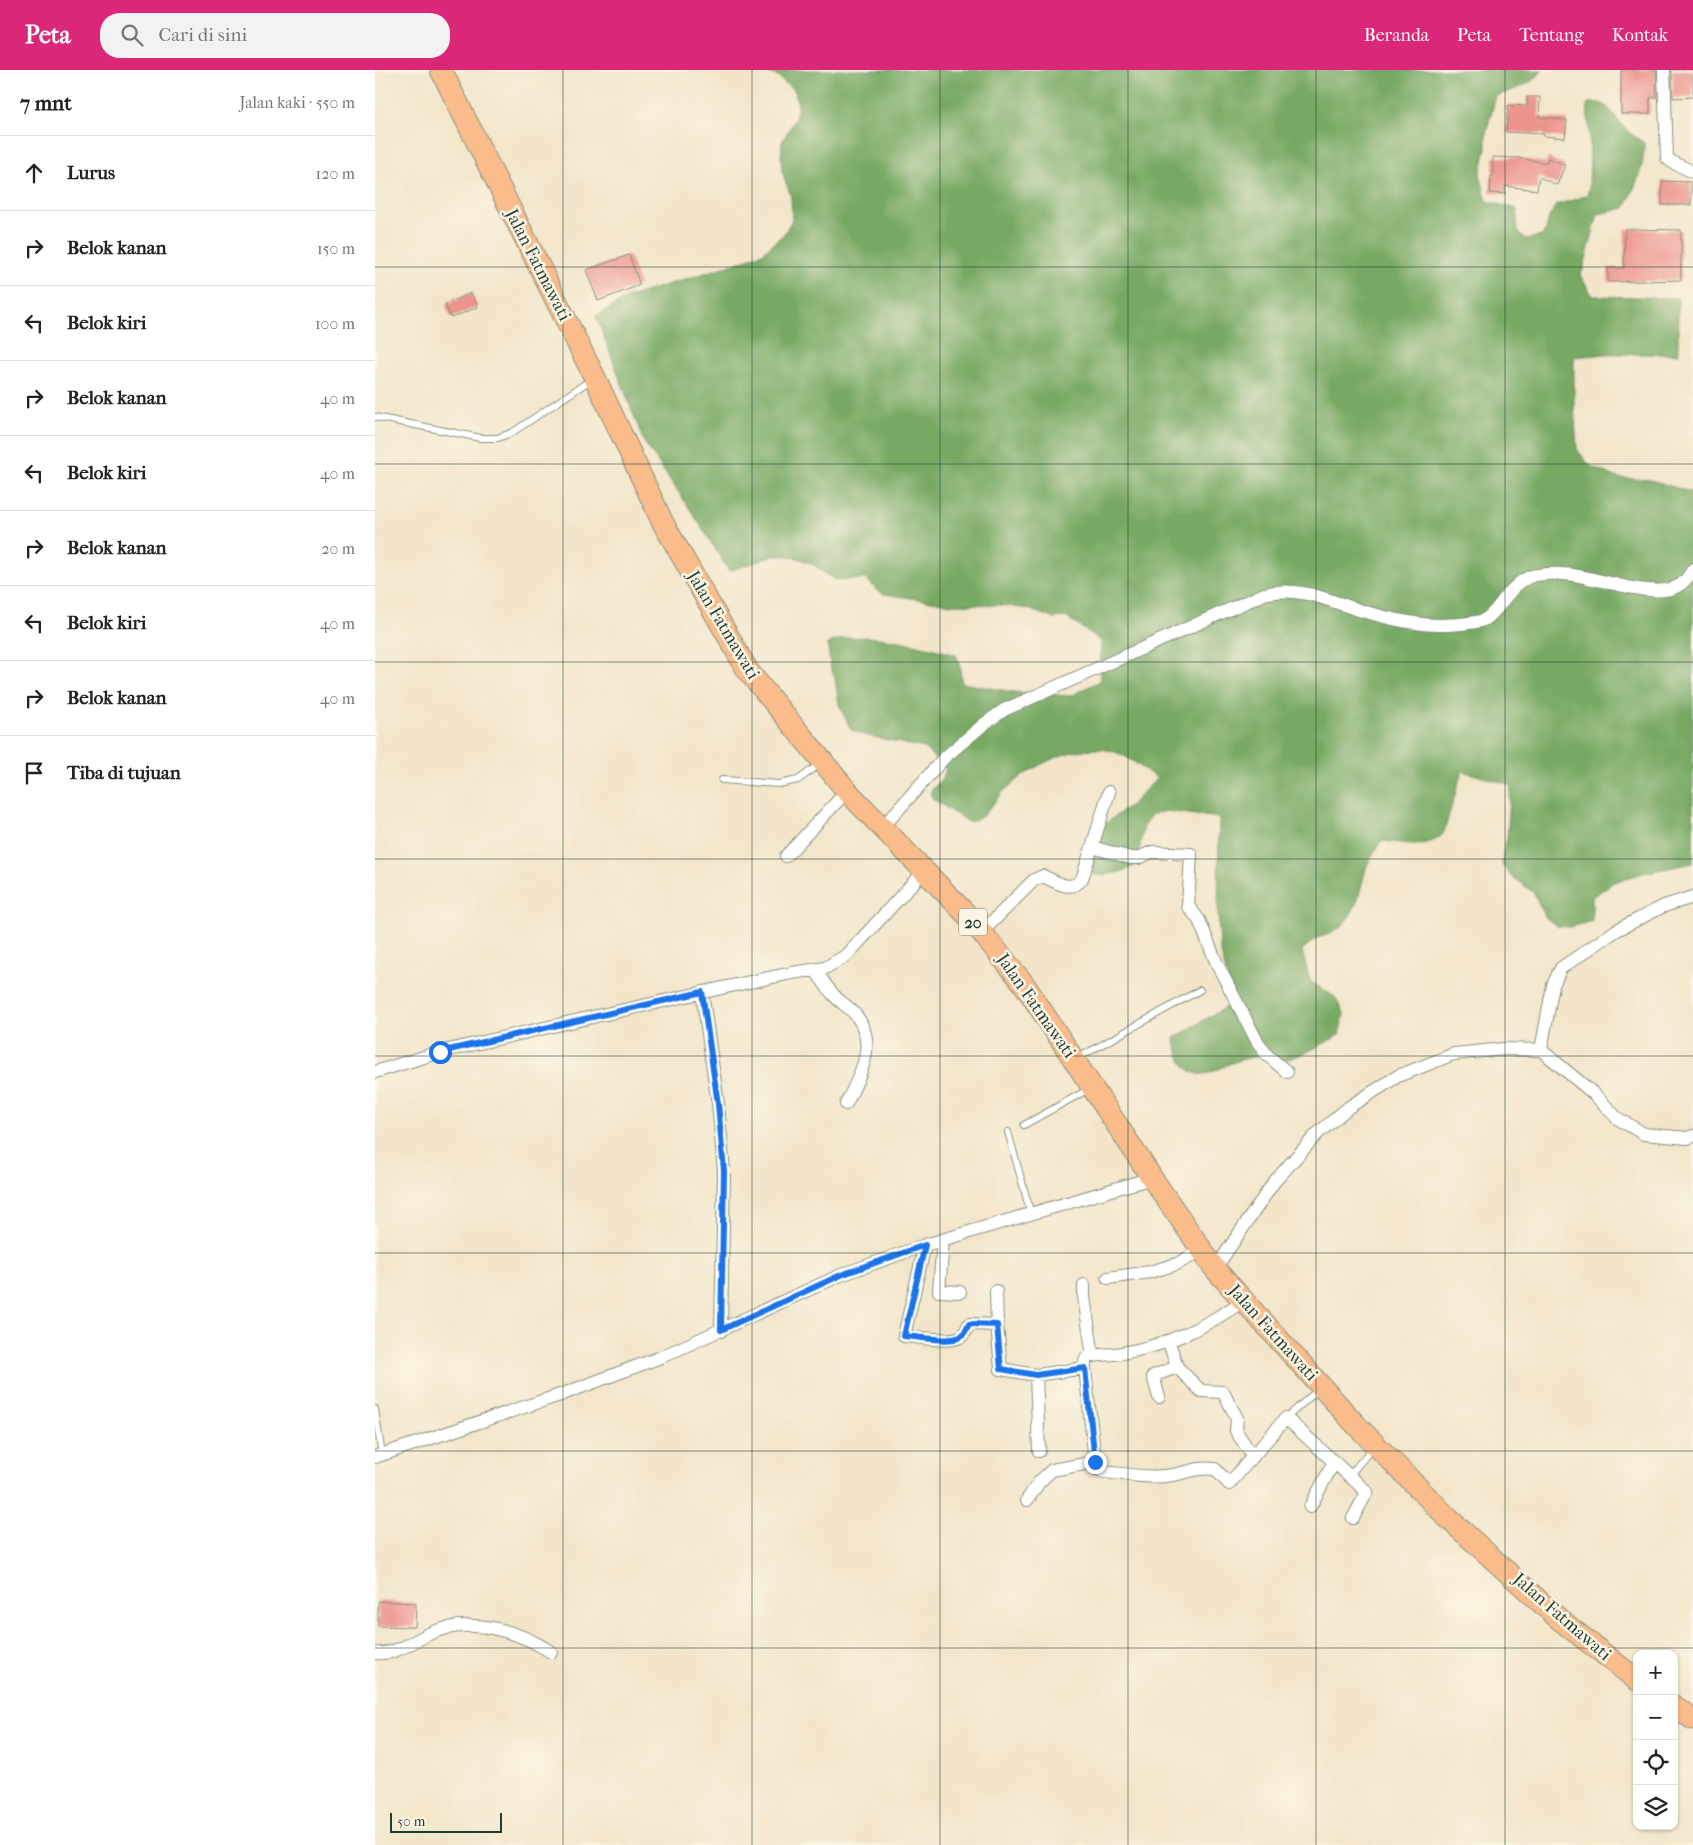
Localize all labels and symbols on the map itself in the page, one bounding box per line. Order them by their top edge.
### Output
street label: Jalan Fatmawati [500,204,576,325]
street label: Jalan Fatmawati [681,565,764,684]
road number: 20 [959,909,987,936]
street label: Jalan Fatmawati [991,948,1080,1063]
route start [429,1041,452,1064]
street label: Jalan Fatmawati [1223,1279,1322,1386]
route end [1084,1451,1107,1474]
street label: Jalan Fatmawati [1507,1567,1616,1666]
scale bar [390,1810,503,1833]

